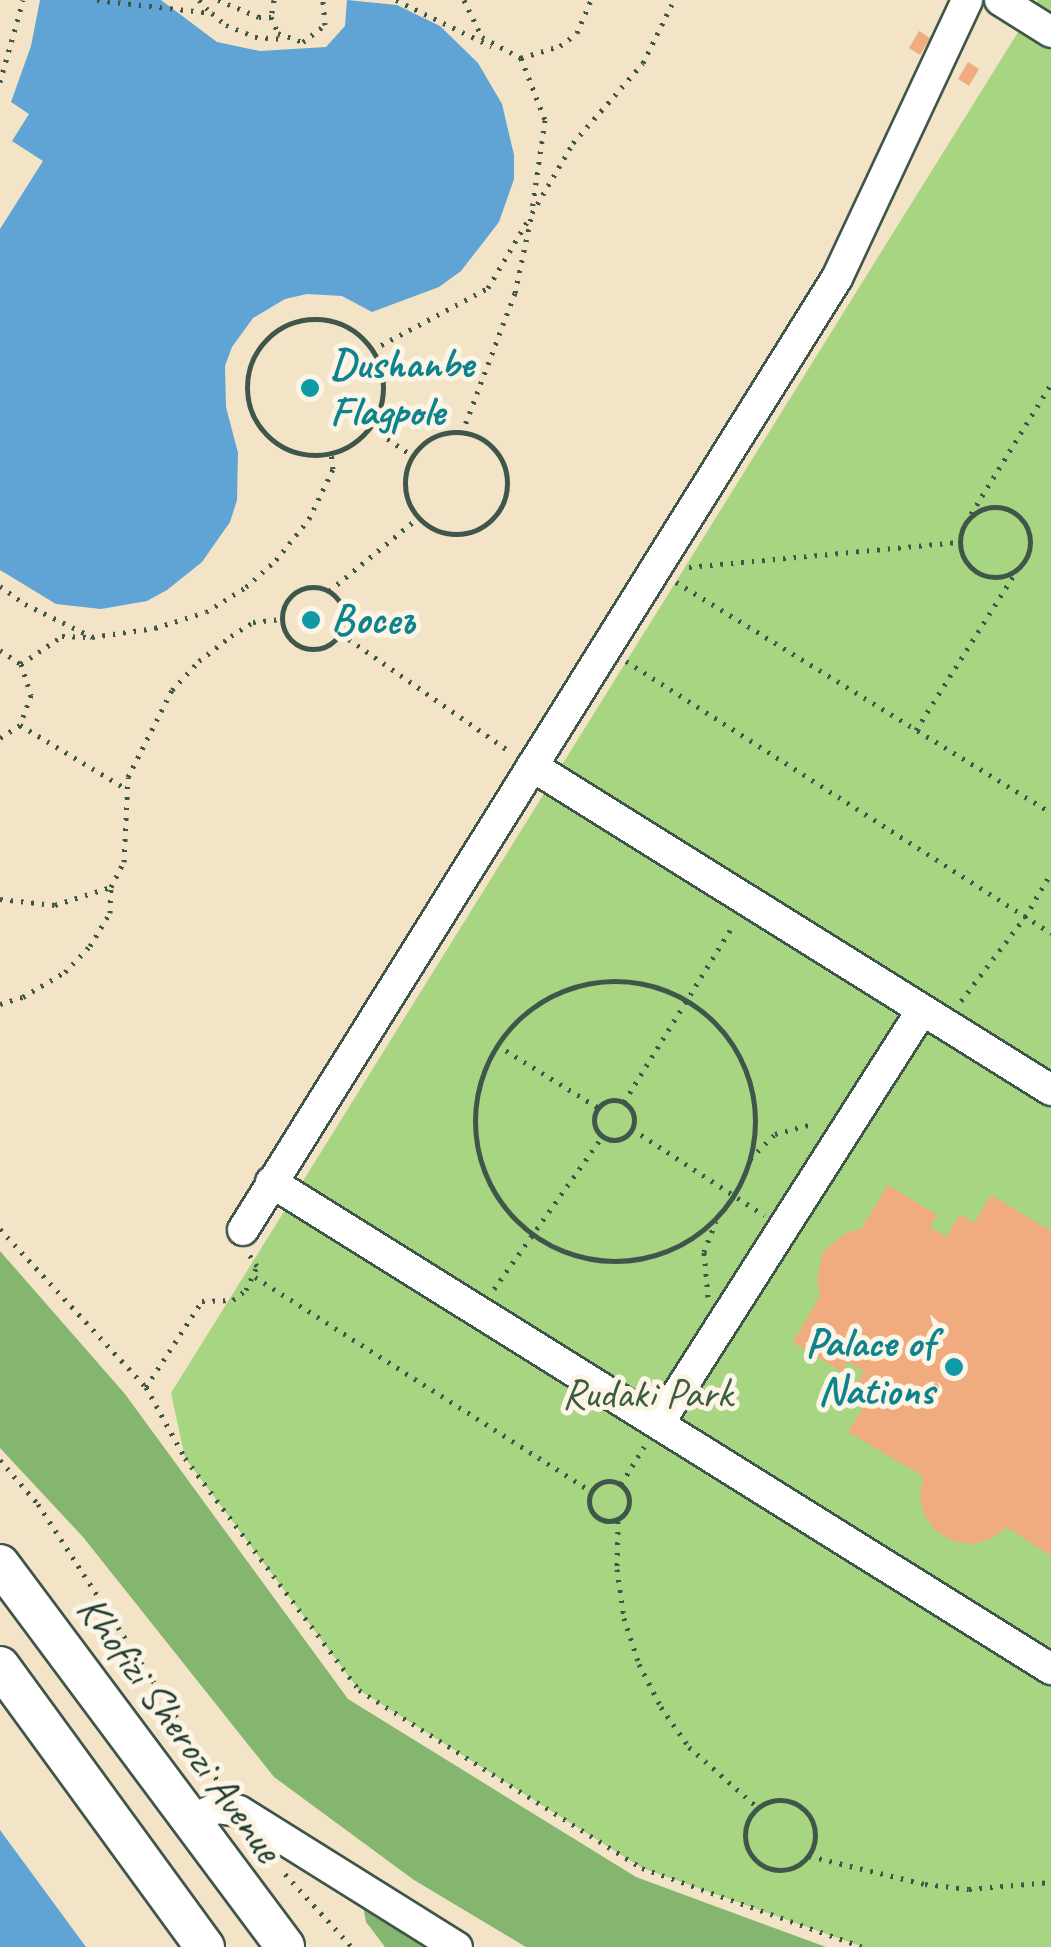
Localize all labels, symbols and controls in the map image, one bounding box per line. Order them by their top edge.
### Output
place label: Dushanbe Flagpole [330,339,474,438]
marker: Dushanbe Flagpole [299,377,321,399]
place label: Восеъ [331,595,415,645]
marker: Восеъ [300,609,322,631]
place label: Palace of Nations [805,1318,934,1416]
marker: Palace of Nations [943,1356,965,1378]
park label: Rudaki Park [562,1369,732,1419]
street label: Khofizi Sherozi Avenue [65,1585,293,1873]

